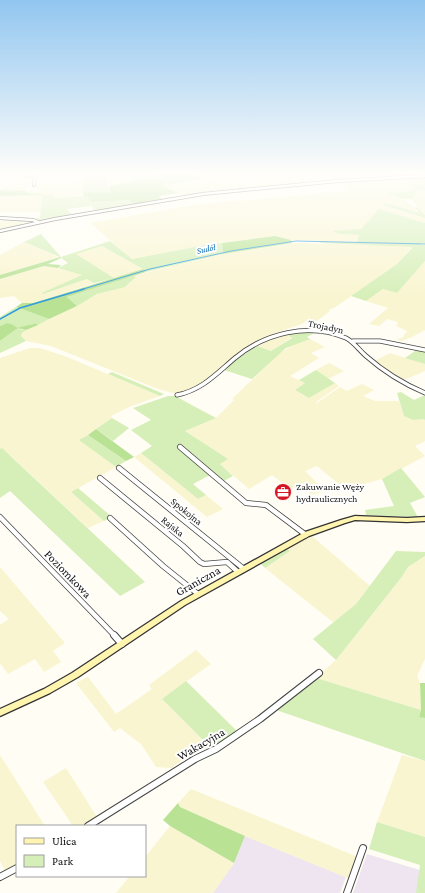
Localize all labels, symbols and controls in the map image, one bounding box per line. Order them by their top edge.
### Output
water label: Sudół [196,242,217,256]
street label: Trojadyn [307,317,345,337]
place label: Zakuwanie Węży hydraulicznych [296,481,364,504]
office icon: Zakuwanie Węży hydraulicznych [273,482,293,502]
street label: Spokojna [168,495,205,528]
street label: Rajska [159,514,186,540]
street label: Poziomkowa [42,547,95,601]
street label: Graniczna [173,563,223,599]
street label: Wakacyjna [175,725,228,763]
legend [16,825,146,877]
text: Ulica [52,834,77,848]
text: Park [52,854,74,868]

